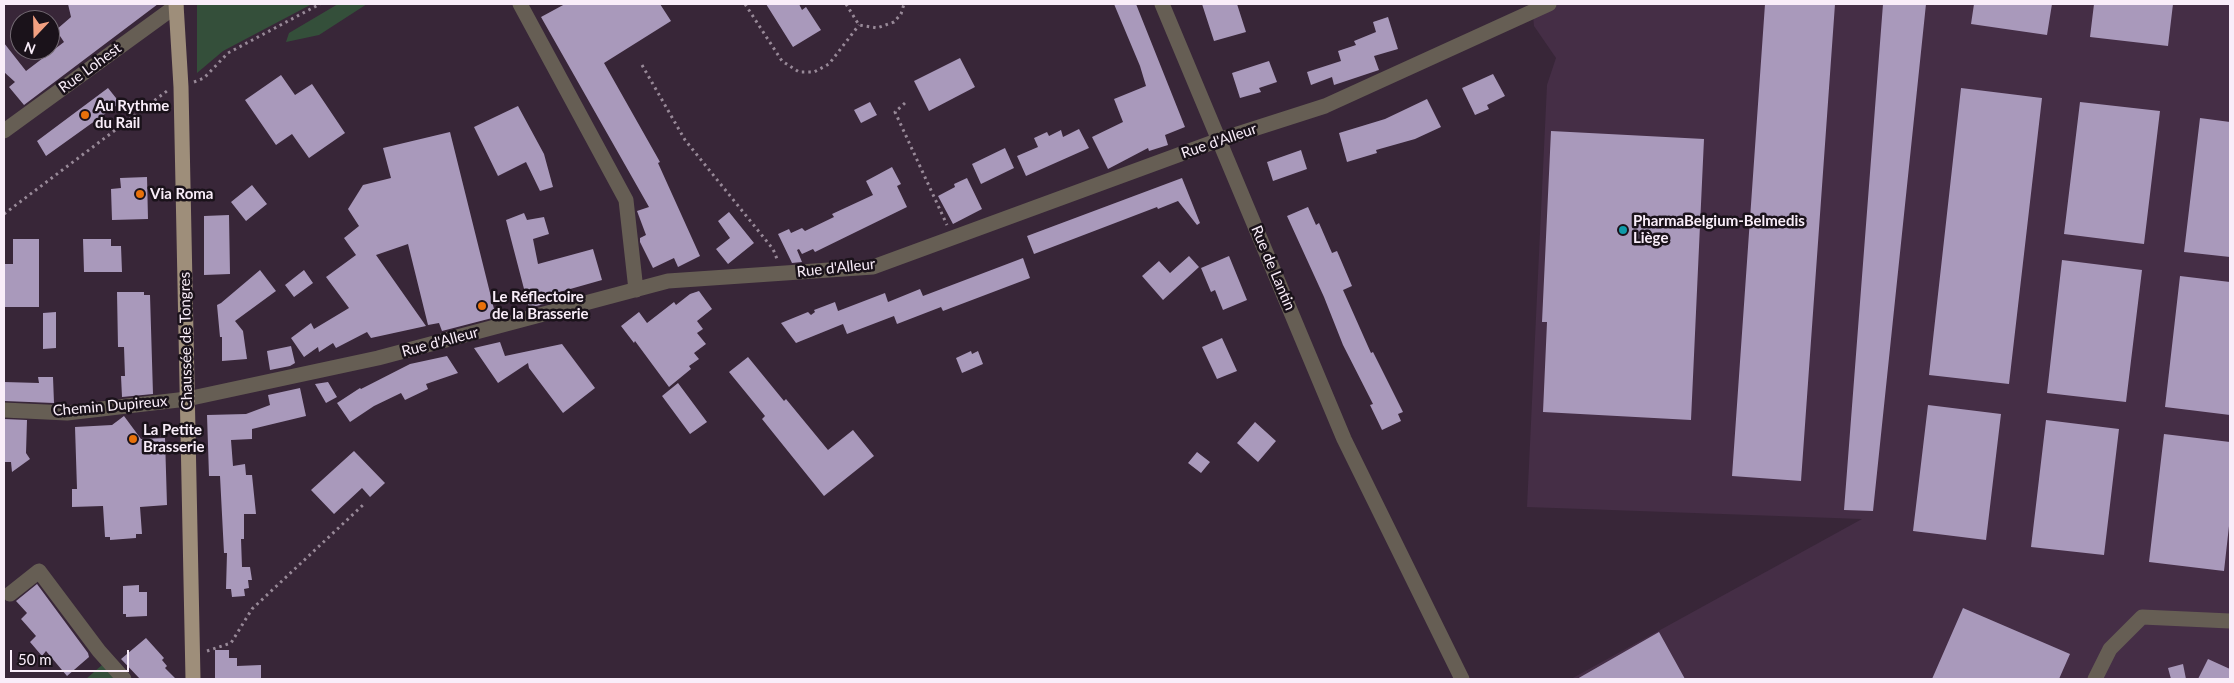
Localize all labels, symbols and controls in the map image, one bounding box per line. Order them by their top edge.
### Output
north arrow [10,10,60,60]
text: N [22,39,38,58]
street label: Rue Lohest [55,39,125,97]
place label: Au Rythme du Rail [95,97,169,132]
marker: Au Rythme du Rail [79,109,91,121]
street label: Rue d'Alleur [1179,120,1259,162]
place label: Via Roma [150,185,213,203]
marker: Via Roma [134,188,146,200]
place label: PharmaBelgium-Belmedis Liège [1633,212,1805,247]
street label: Rue de Lantin [1247,223,1299,313]
marker: PharmaBelgium-Belmedis Liège [1617,224,1629,236]
street label: Rue d'Alleur [796,255,876,281]
street label: Chaussée de Tongres [176,272,196,410]
place label: Le Réflectoire de la Brasserie [492,288,589,323]
marker: Le Réflectoire de la Brasserie [476,300,488,312]
street label: Rue d'Alleur [400,323,480,361]
street label: Chemin Dupireux [52,392,168,420]
place label: La Petite Brasserie [143,421,204,456]
marker: La Petite Brasserie [127,433,139,445]
scale bar [12,640,131,672]
text: 50 m [18,650,52,668]

